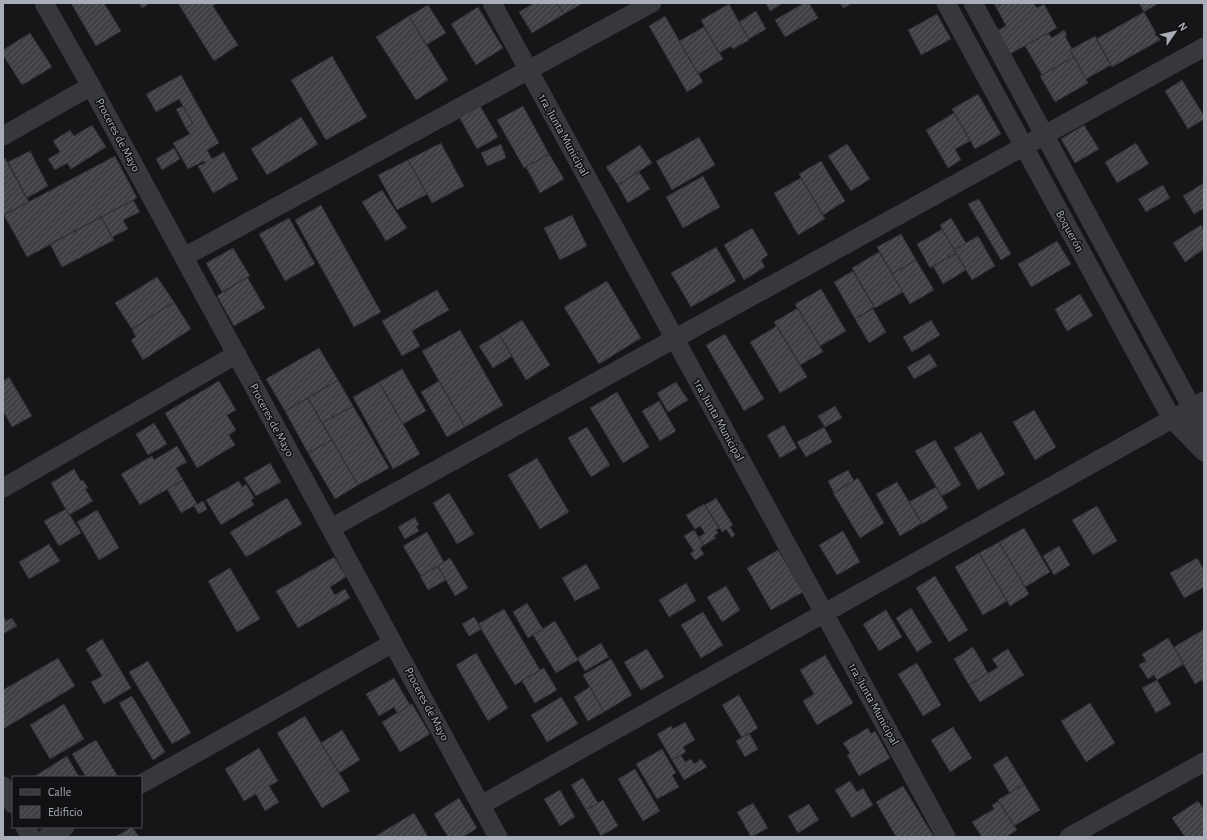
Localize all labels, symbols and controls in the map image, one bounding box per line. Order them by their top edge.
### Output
north arrow [1155,12,1195,52]
text: N [1176,20,1190,33]
street label: 1ra. Junta Municipal [537,92,591,178]
street label: Proceres de Mayo [93,96,142,174]
street label: Boquerón [1054,208,1086,254]
street label: 1ra. Junta Municipal [692,377,746,463]
street label: Proceres de Mayo [247,381,296,459]
street label: 1ra. Junta Municipal [847,661,901,747]
street label: Proceres de Mayo [402,665,451,743]
legend [12,776,142,828]
text: Calle [48,786,71,798]
text: Edificio [48,806,83,818]

